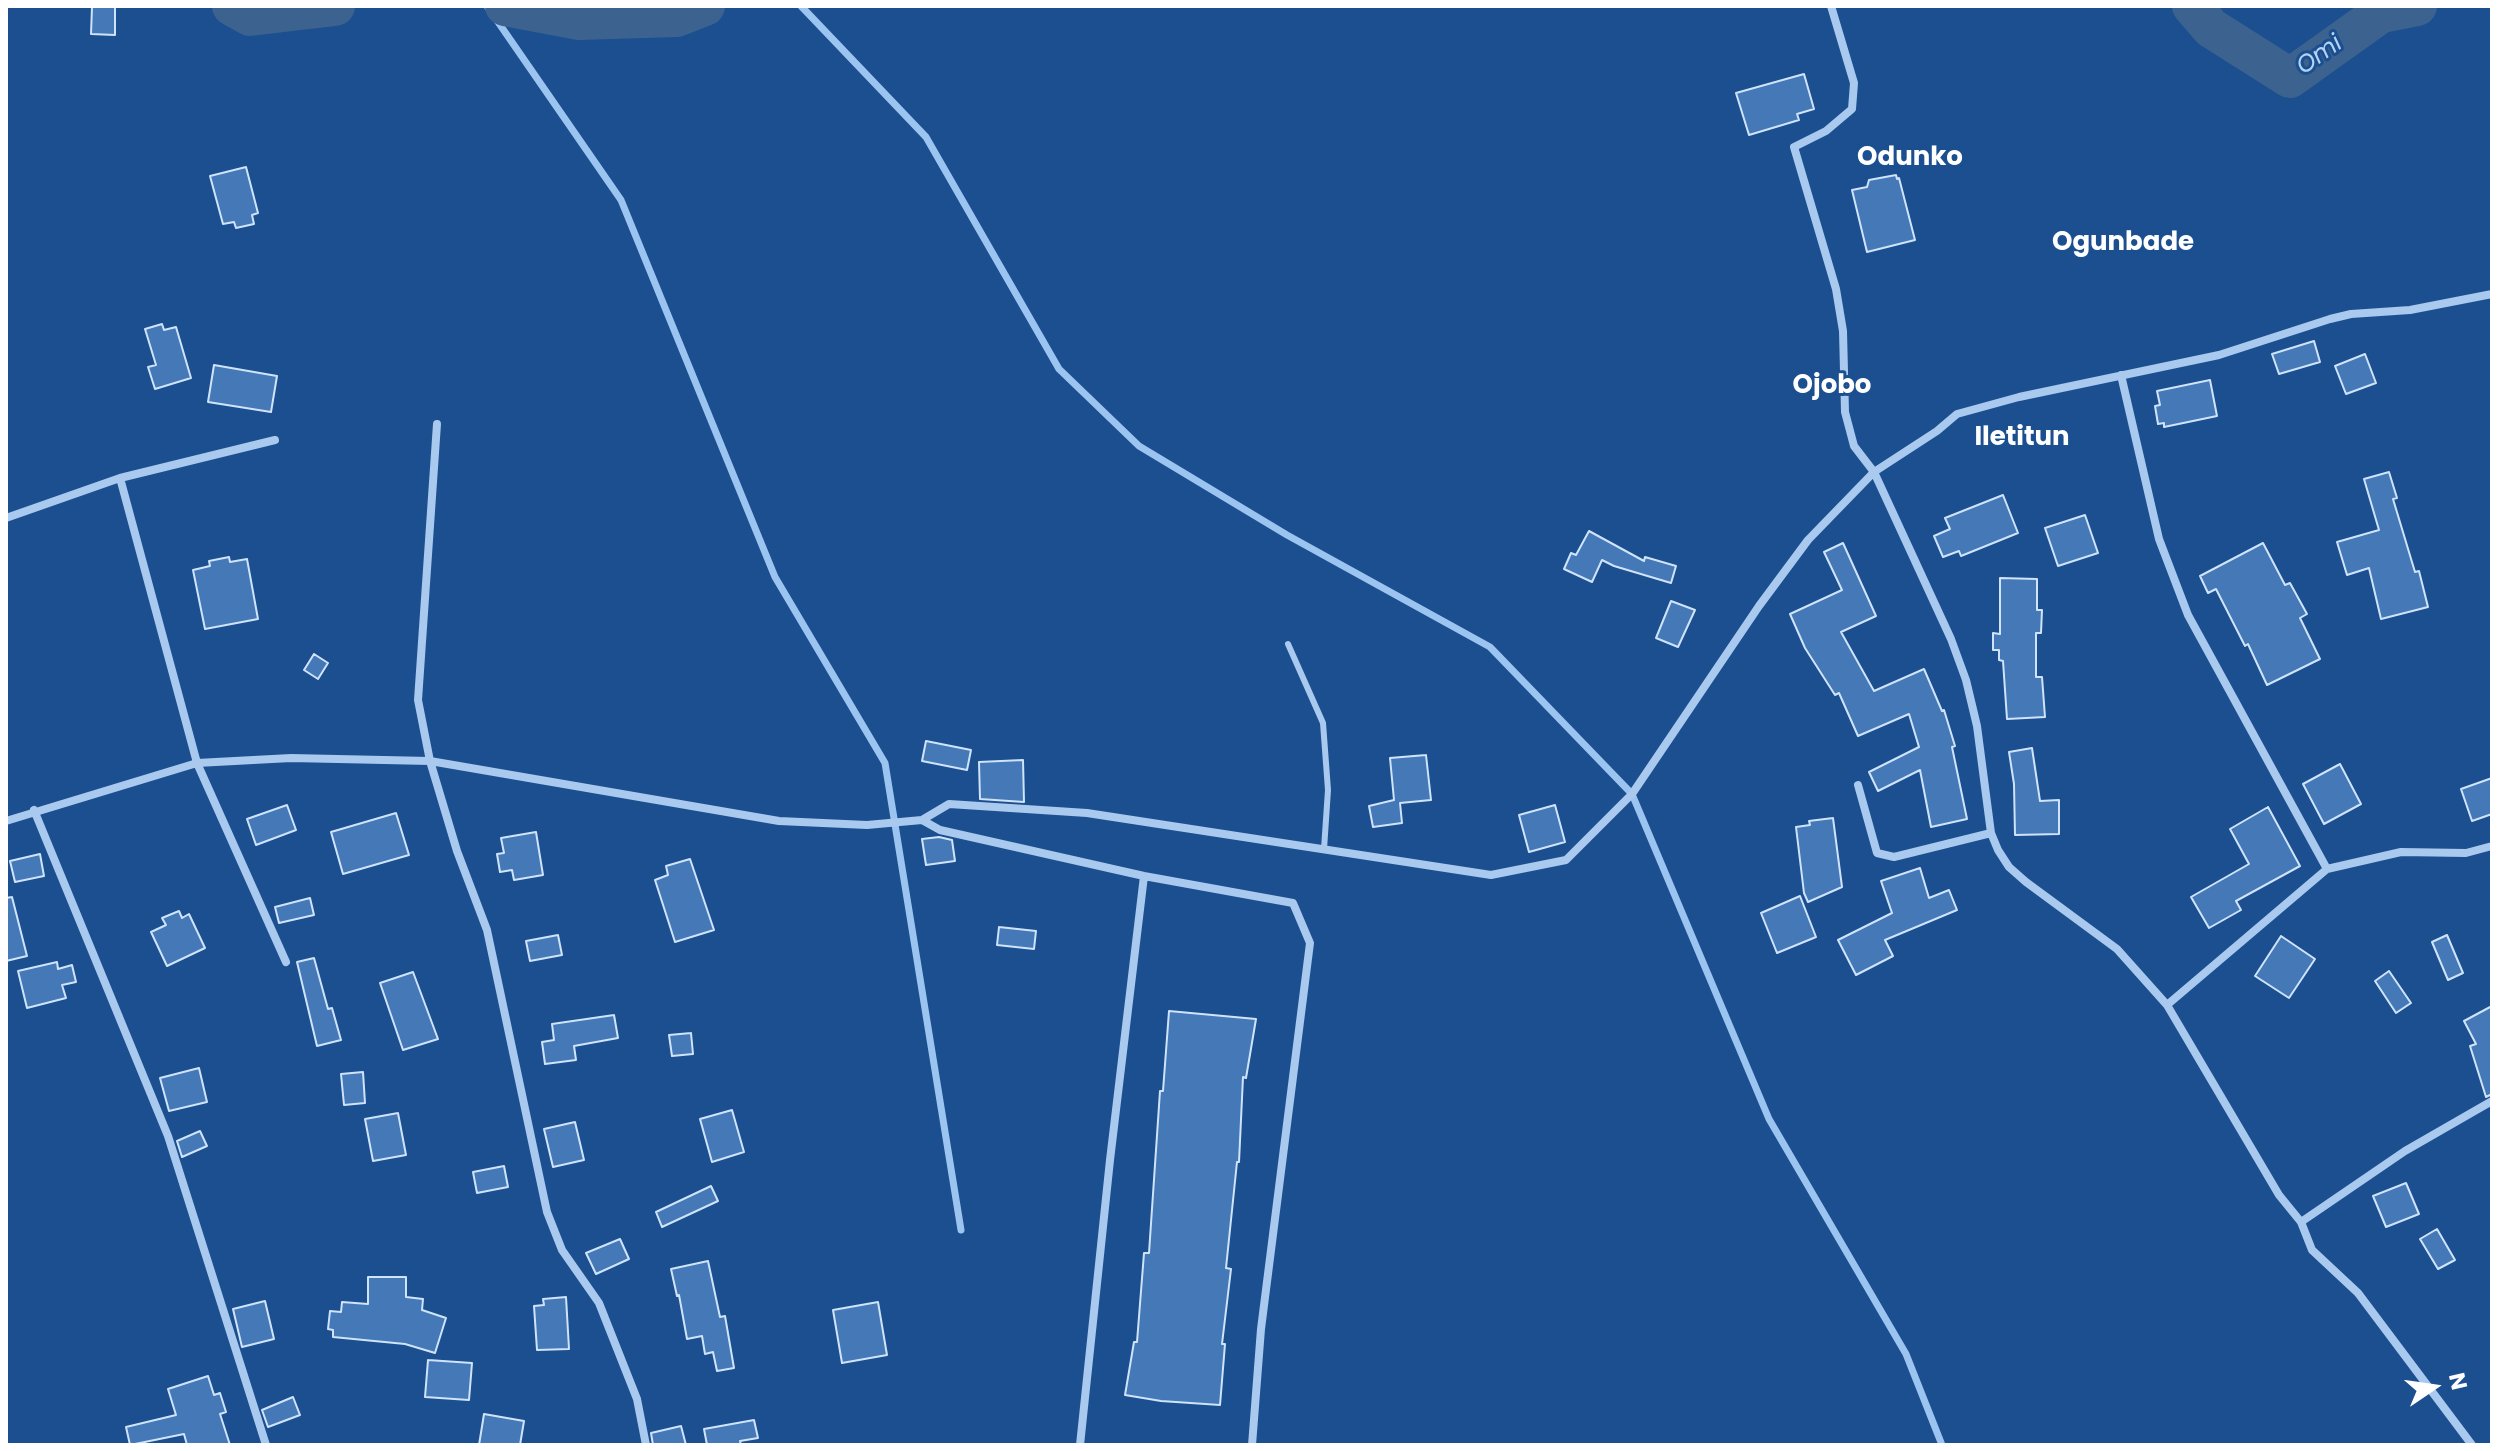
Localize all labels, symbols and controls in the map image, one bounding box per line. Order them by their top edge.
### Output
water label: Omi [2291,30,2349,82]
district label: Odunko [1857,142,1963,174]
district label: Ogunbade [2052,227,2194,259]
district label: Ojobo [1793,370,1871,402]
district label: Iletitun [1974,422,2070,454]
north arrow [2394,1347,2474,1427]
text: N [2441,1370,2475,1393]

